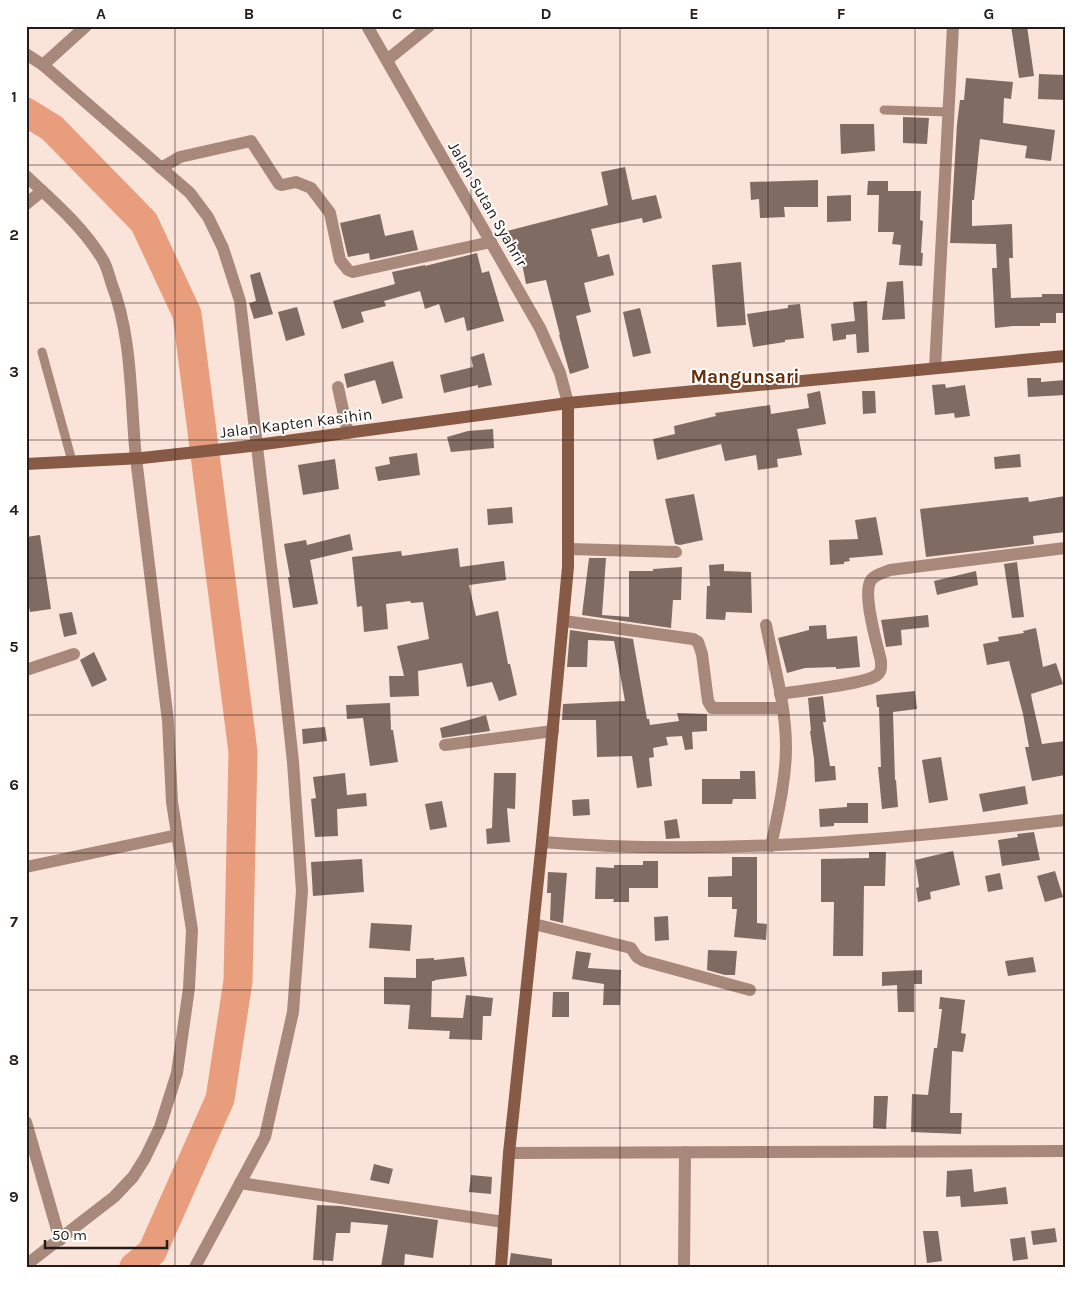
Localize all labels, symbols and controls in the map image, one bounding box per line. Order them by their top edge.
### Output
text: A [96,4,106,23]
text: B [244,4,254,23]
text: C [392,4,402,23]
text: D [541,4,552,23]
text: E [689,4,699,23]
text: F [837,4,846,23]
text: G [984,4,994,23]
text: 1 [11,87,17,106]
street label: Jalan Sutan Syahrir [444,138,532,270]
text: 2 [9,225,19,244]
text: 3 [9,362,19,381]
district label: Mangunsari [690,366,800,388]
street label: Jalan Kapten Kasihin [219,404,373,442]
text: 4 [9,500,19,519]
text: 5 [9,637,19,656]
text: 6 [9,775,19,794]
text: 7 [10,912,18,931]
text: 8 [9,1050,19,1069]
text: 9 [9,1187,19,1206]
scale bar [45,1218,168,1250]
text: 50 m [52,1226,87,1244]

